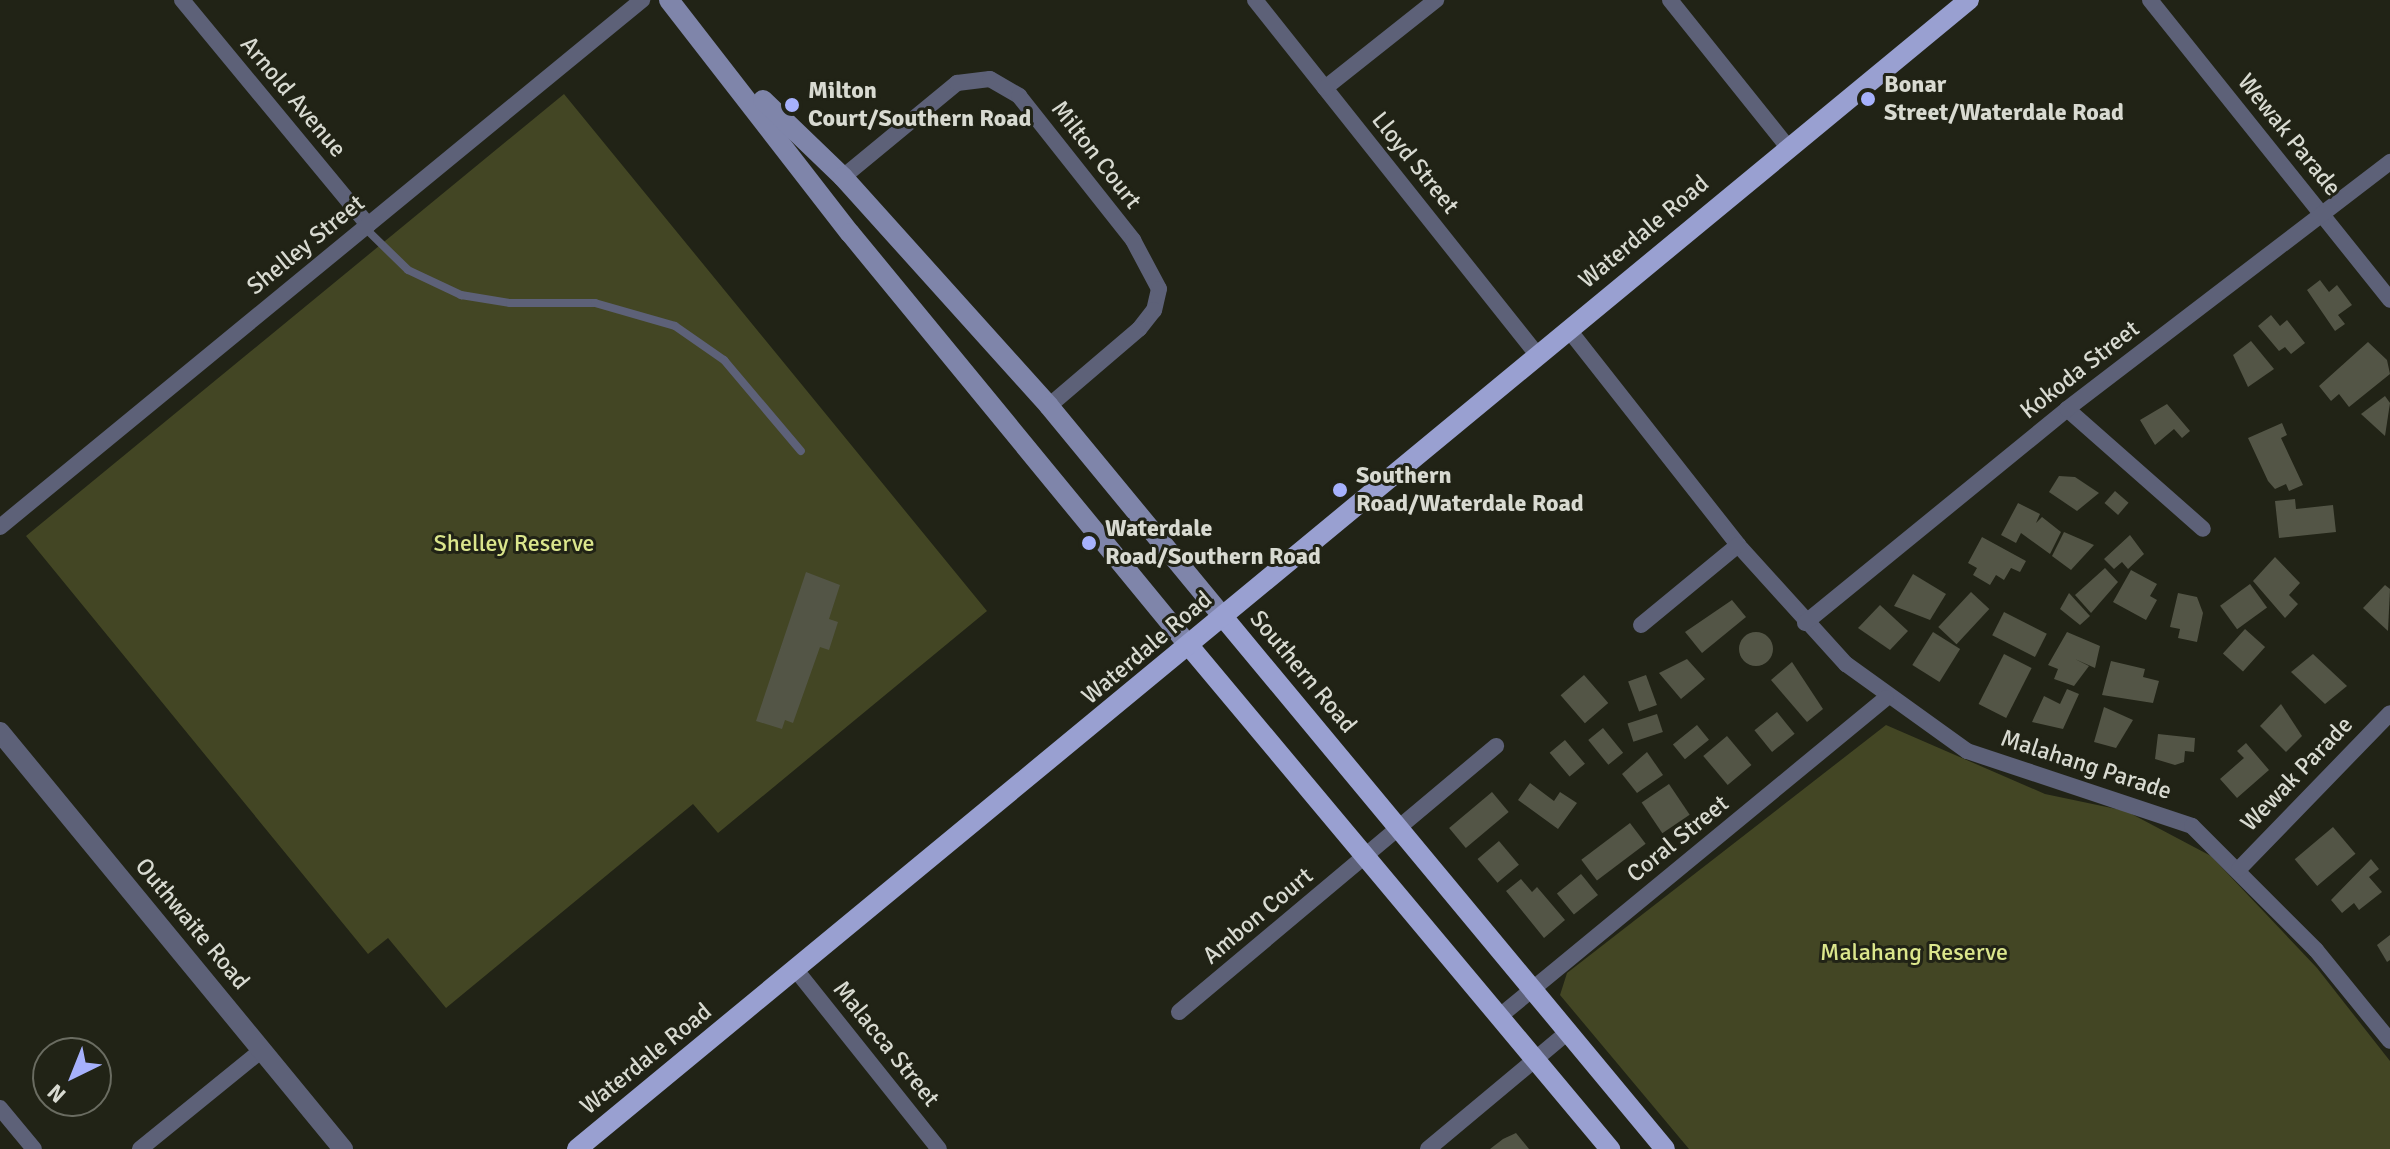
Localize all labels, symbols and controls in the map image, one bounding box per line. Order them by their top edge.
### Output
street label: Arnold Avenue [234,31,352,163]
street label: Wewak Parade [2231,68,2347,202]
place label: Bonar Street/Waterdale Road [1884,71,2124,127]
place label: Milton Court/Southern Road [808,77,1031,133]
marker: Bonar Street/Waterdale Road [1859,90,1877,108]
street label: Milton Court [1045,95,1147,215]
marker: Milton Court/Southern Road [783,96,801,114]
street label: Lloyd Street [1365,106,1465,220]
street label: Waterdale Road [1573,169,1715,295]
street label: Shelley Street [241,189,371,301]
street label: Kokoda Street [2015,315,2145,425]
place label: Southern Road/Waterdale Road [1356,462,1584,518]
marker: Southern Road/Waterdale Road [1331,481,1349,499]
place label: Waterdale Road/Southern Road [1105,515,1321,571]
park label: Shelley Reserve [434,530,594,558]
marker: Waterdale Road/Southern Road [1080,534,1098,552]
street label: Waterdale Road [1076,585,1218,711]
street label: Southern Road [1243,605,1363,739]
street label: Wewak Parade [2235,711,2359,837]
street label: Malahang Parade [1997,724,2175,806]
street label: Coral Street [1621,789,1735,889]
street label: Outhwaite Road [129,852,255,996]
street label: Ambon Court [1197,862,1319,970]
park label: Malahang Reserve [1820,939,2008,967]
street label: Malacca Street [827,975,945,1113]
street label: Waterdale Road [575,997,717,1121]
north arrow [32,1037,112,1117]
text: N [42,1078,71,1109]

